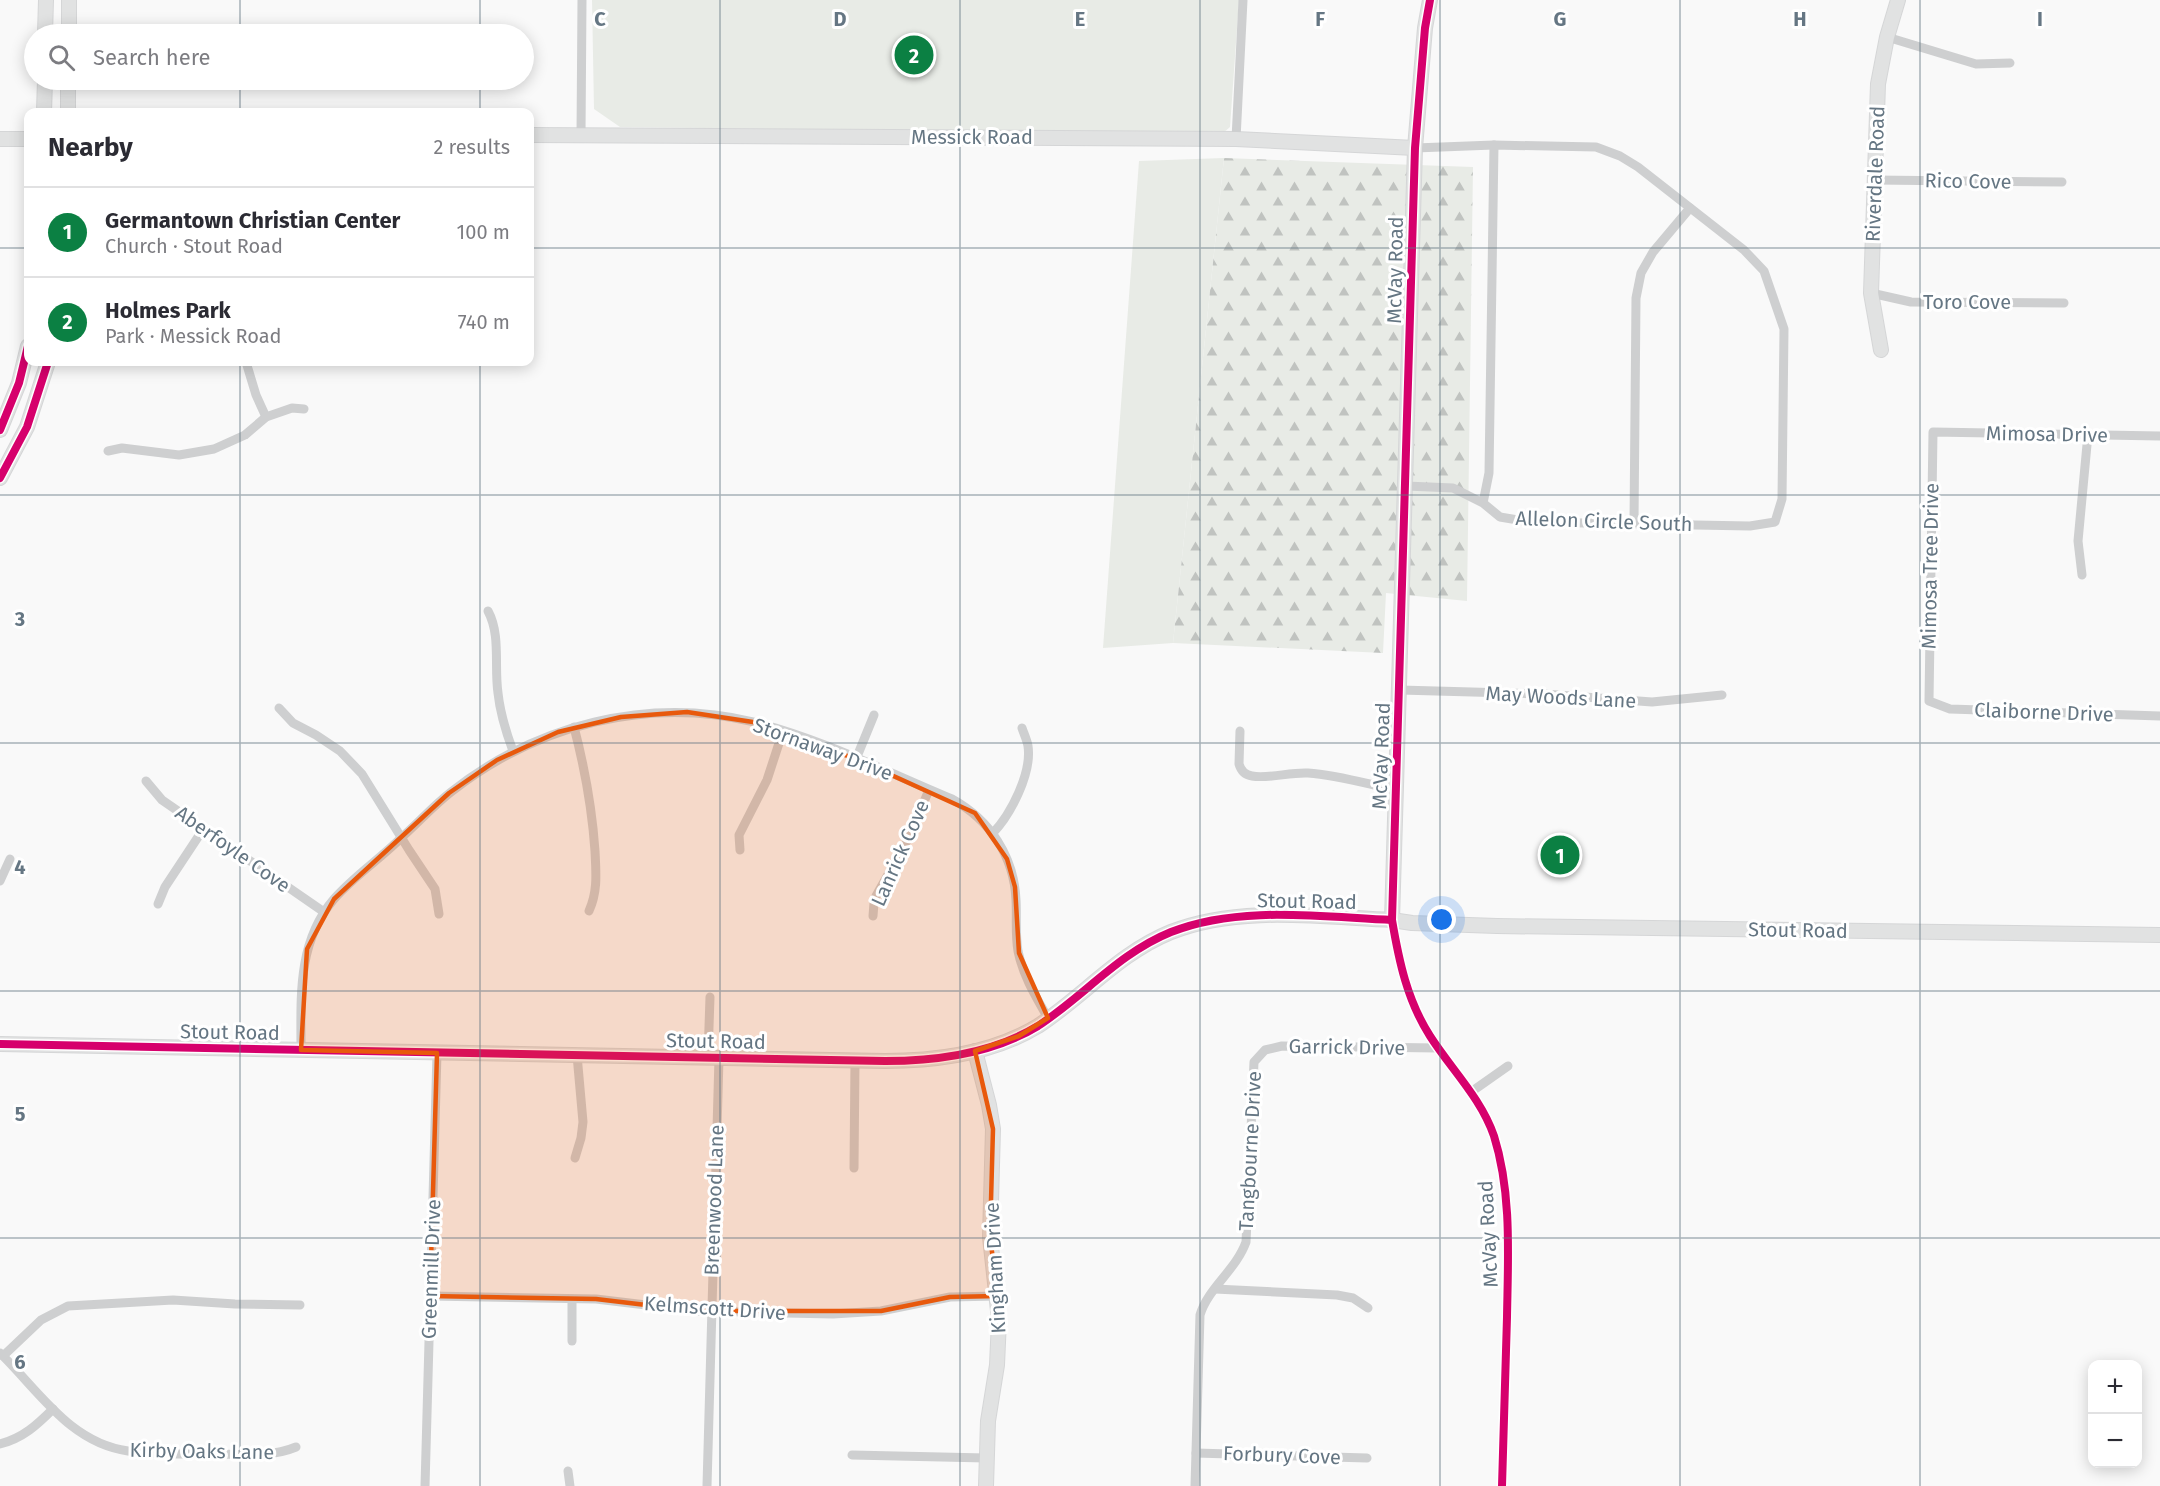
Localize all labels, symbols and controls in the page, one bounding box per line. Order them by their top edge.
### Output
text: C [594,7,606,31]
text: D [833,7,847,31]
text: E [1075,7,1085,31]
text: F [1315,7,1325,31]
text: G [1554,7,1566,31]
text: H [1793,7,1807,31]
text: I [2037,7,2043,31]
search box [24,24,534,90]
pin: 2 [894,32,934,78]
icon: search [45,41,78,74]
text: Search here [93,44,211,71]
street label: Riverdale Road [1861,105,1889,243]
street label: Messick Road [911,125,1033,149]
text: Nearby [48,132,133,163]
text: 2 results [433,135,510,159]
street label: Rico Cove [1924,168,2012,194]
text: Germantown Christian Center [105,207,400,234]
street label: McVay Road [1382,216,1408,324]
text: 1 [63,220,72,244]
text: 100 m [457,220,510,244]
text: Church · Stout Road [105,234,283,258]
street label: Toro Cove [1923,290,2011,314]
text: Holmes Park [105,297,231,324]
text: 2 [62,310,73,334]
text: 740 m [458,310,510,334]
text: Park · Messick Road [105,324,282,348]
street label: Mimosa Drive [1986,421,2108,447]
street label: Mimosa Tree Drive [1917,483,1943,649]
street label: Allelon Circle South [1515,506,1693,536]
text: 3 [14,607,25,631]
street label: May Woods Lane [1485,681,1637,713]
street label: Claiborne Drive [1974,698,2114,726]
street label: McVay Road [1367,702,1395,810]
street label: Stornaway Drive [750,713,896,785]
street label: Lanrick Cove [866,796,934,910]
street label: Aberfoyle Cove [171,800,295,898]
pin: 1 [1540,832,1580,878]
text: 4 [14,855,26,879]
street label: Stout Road [1257,888,1357,914]
your location [1427,905,1456,934]
street label: Stout Road [1748,917,1848,943]
street label: Stout Road [180,1019,280,1045]
street label: Stout Road [666,1028,766,1054]
street label: Garrick Drive [1289,1034,1405,1060]
street label: Tangbourne Drive [1234,1070,1266,1232]
text: 5 [15,1102,26,1126]
street label: Breenwood Lane [699,1124,729,1276]
street label: McVay Road [1473,1180,1503,1288]
street label: Greenmill Drive [417,1199,445,1339]
street label: Kingham Drive [980,1202,1010,1334]
street label: Kelmscott Drive [643,1291,787,1325]
text: 6 [14,1350,26,1374]
map controls [2088,1360,2142,1468]
button: + [2088,1360,2142,1414]
button: − [2088,1414,2142,1468]
street label: Kirby Oaks Lane [129,1438,275,1464]
street label: Forbury Cove [1223,1441,1341,1469]

